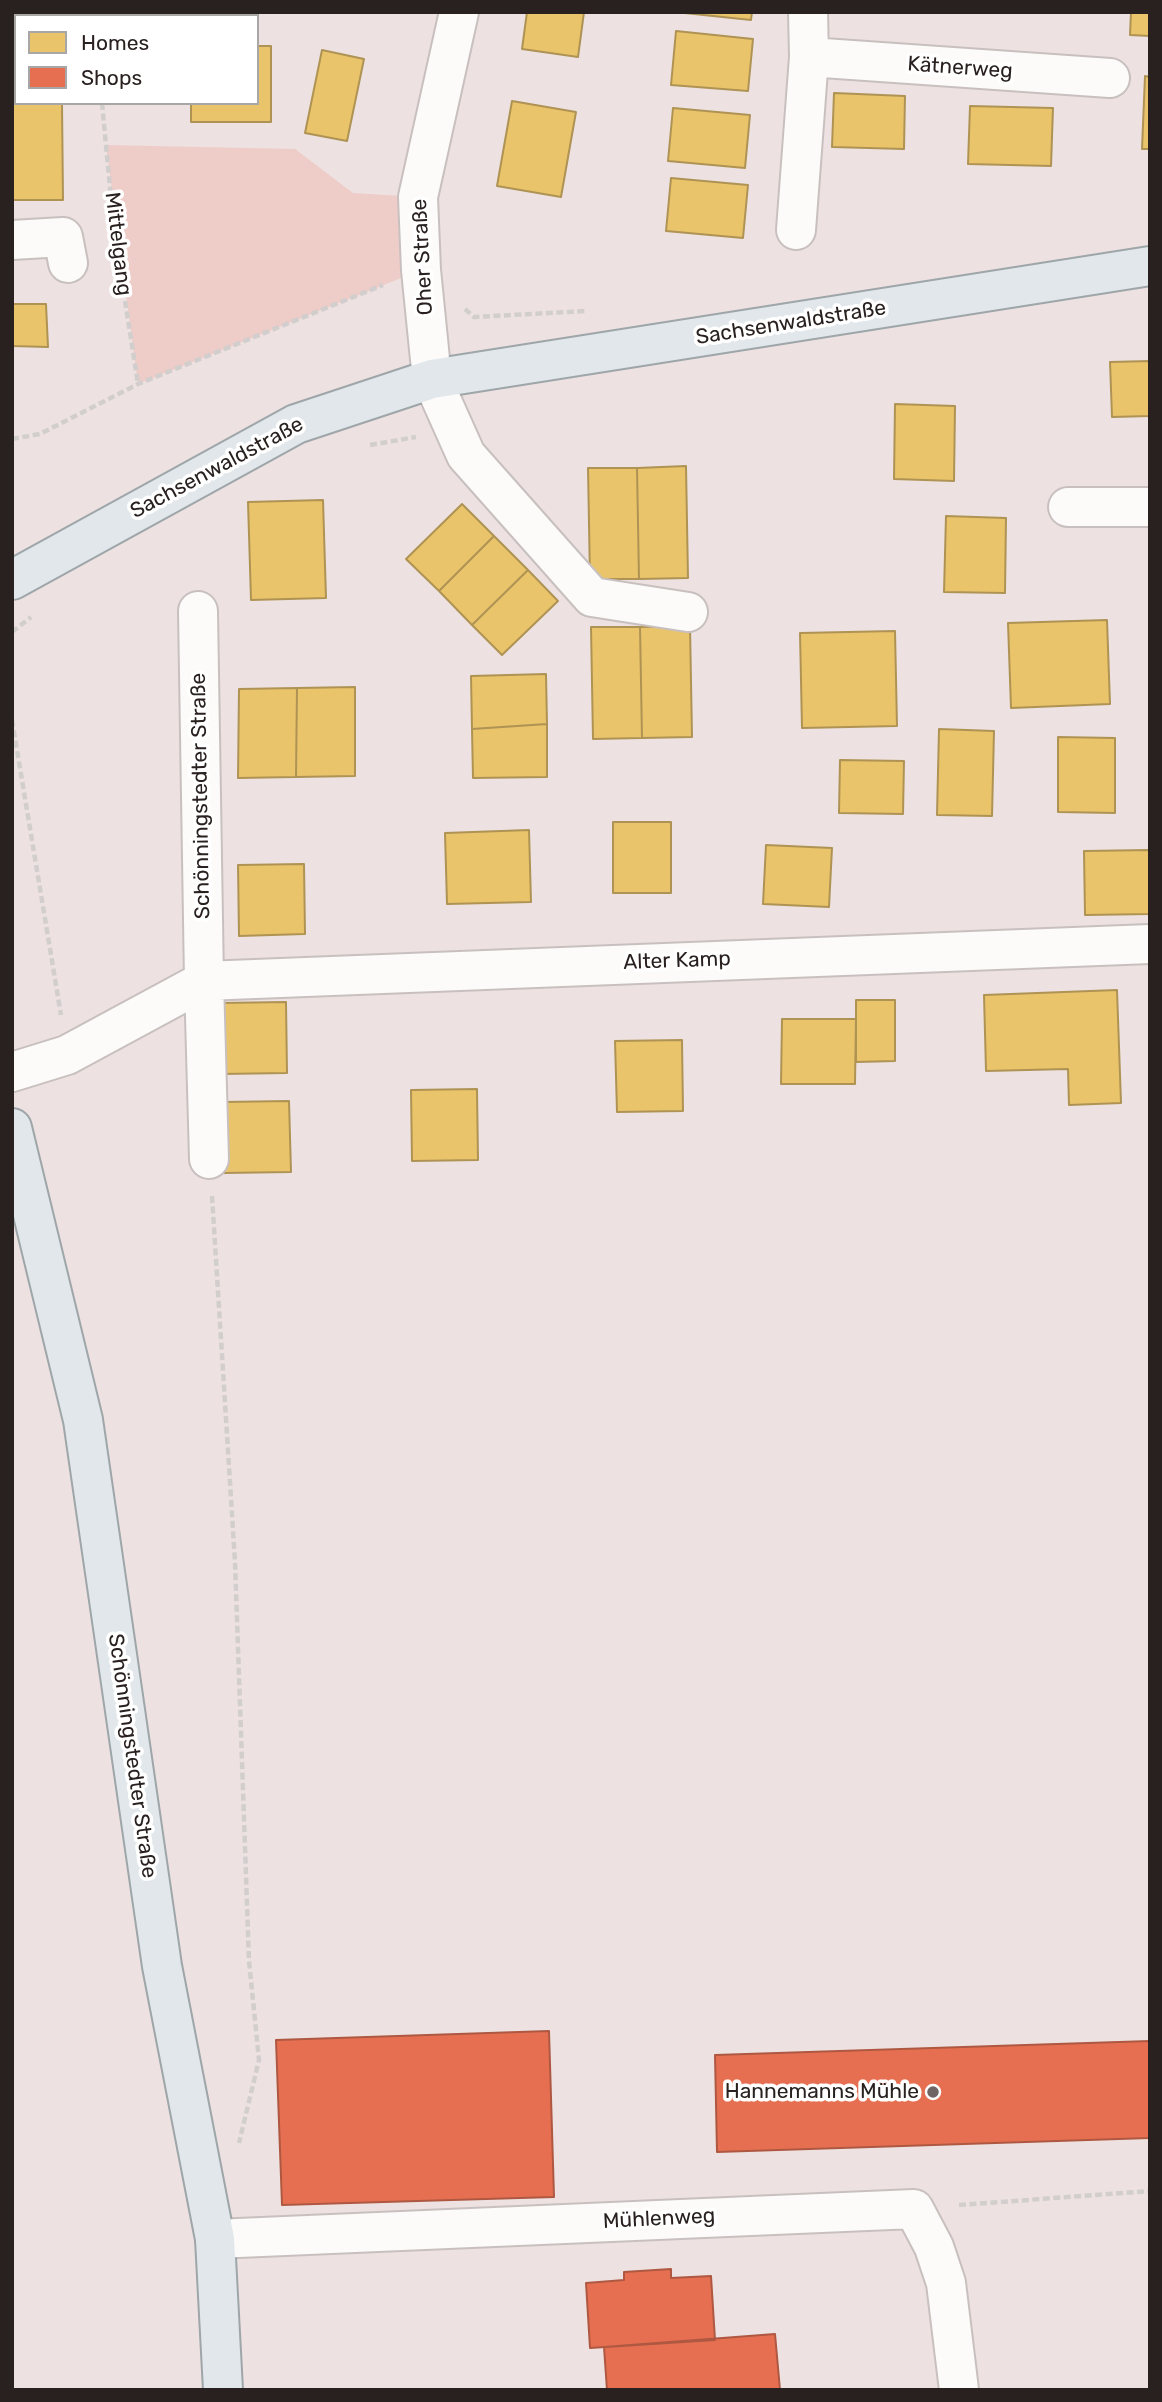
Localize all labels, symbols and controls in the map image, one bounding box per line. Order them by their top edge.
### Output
legend [14,14,259,105]
text: Homes [81,30,149,55]
street label: Kätnerweg [907,52,1013,84]
text: Shops [81,65,142,90]
street label: Mittelgang [99,191,137,297]
street label: Oher Straße [407,198,439,316]
street label: Sachsenwaldstraße [694,296,888,350]
street label: Sachsenwaldstraße [126,412,308,524]
street label: Schönningstedter Straße [186,673,216,919]
street label: Alter Kamp [623,947,731,975]
street label: Schönningstedter Straße [102,1632,162,1880]
place label: Hannemanns Mühle [725,2079,919,2105]
marker: Hannemanns Mühle [925,2084,941,2100]
street label: Mühlenweg [602,2203,716,2235]

